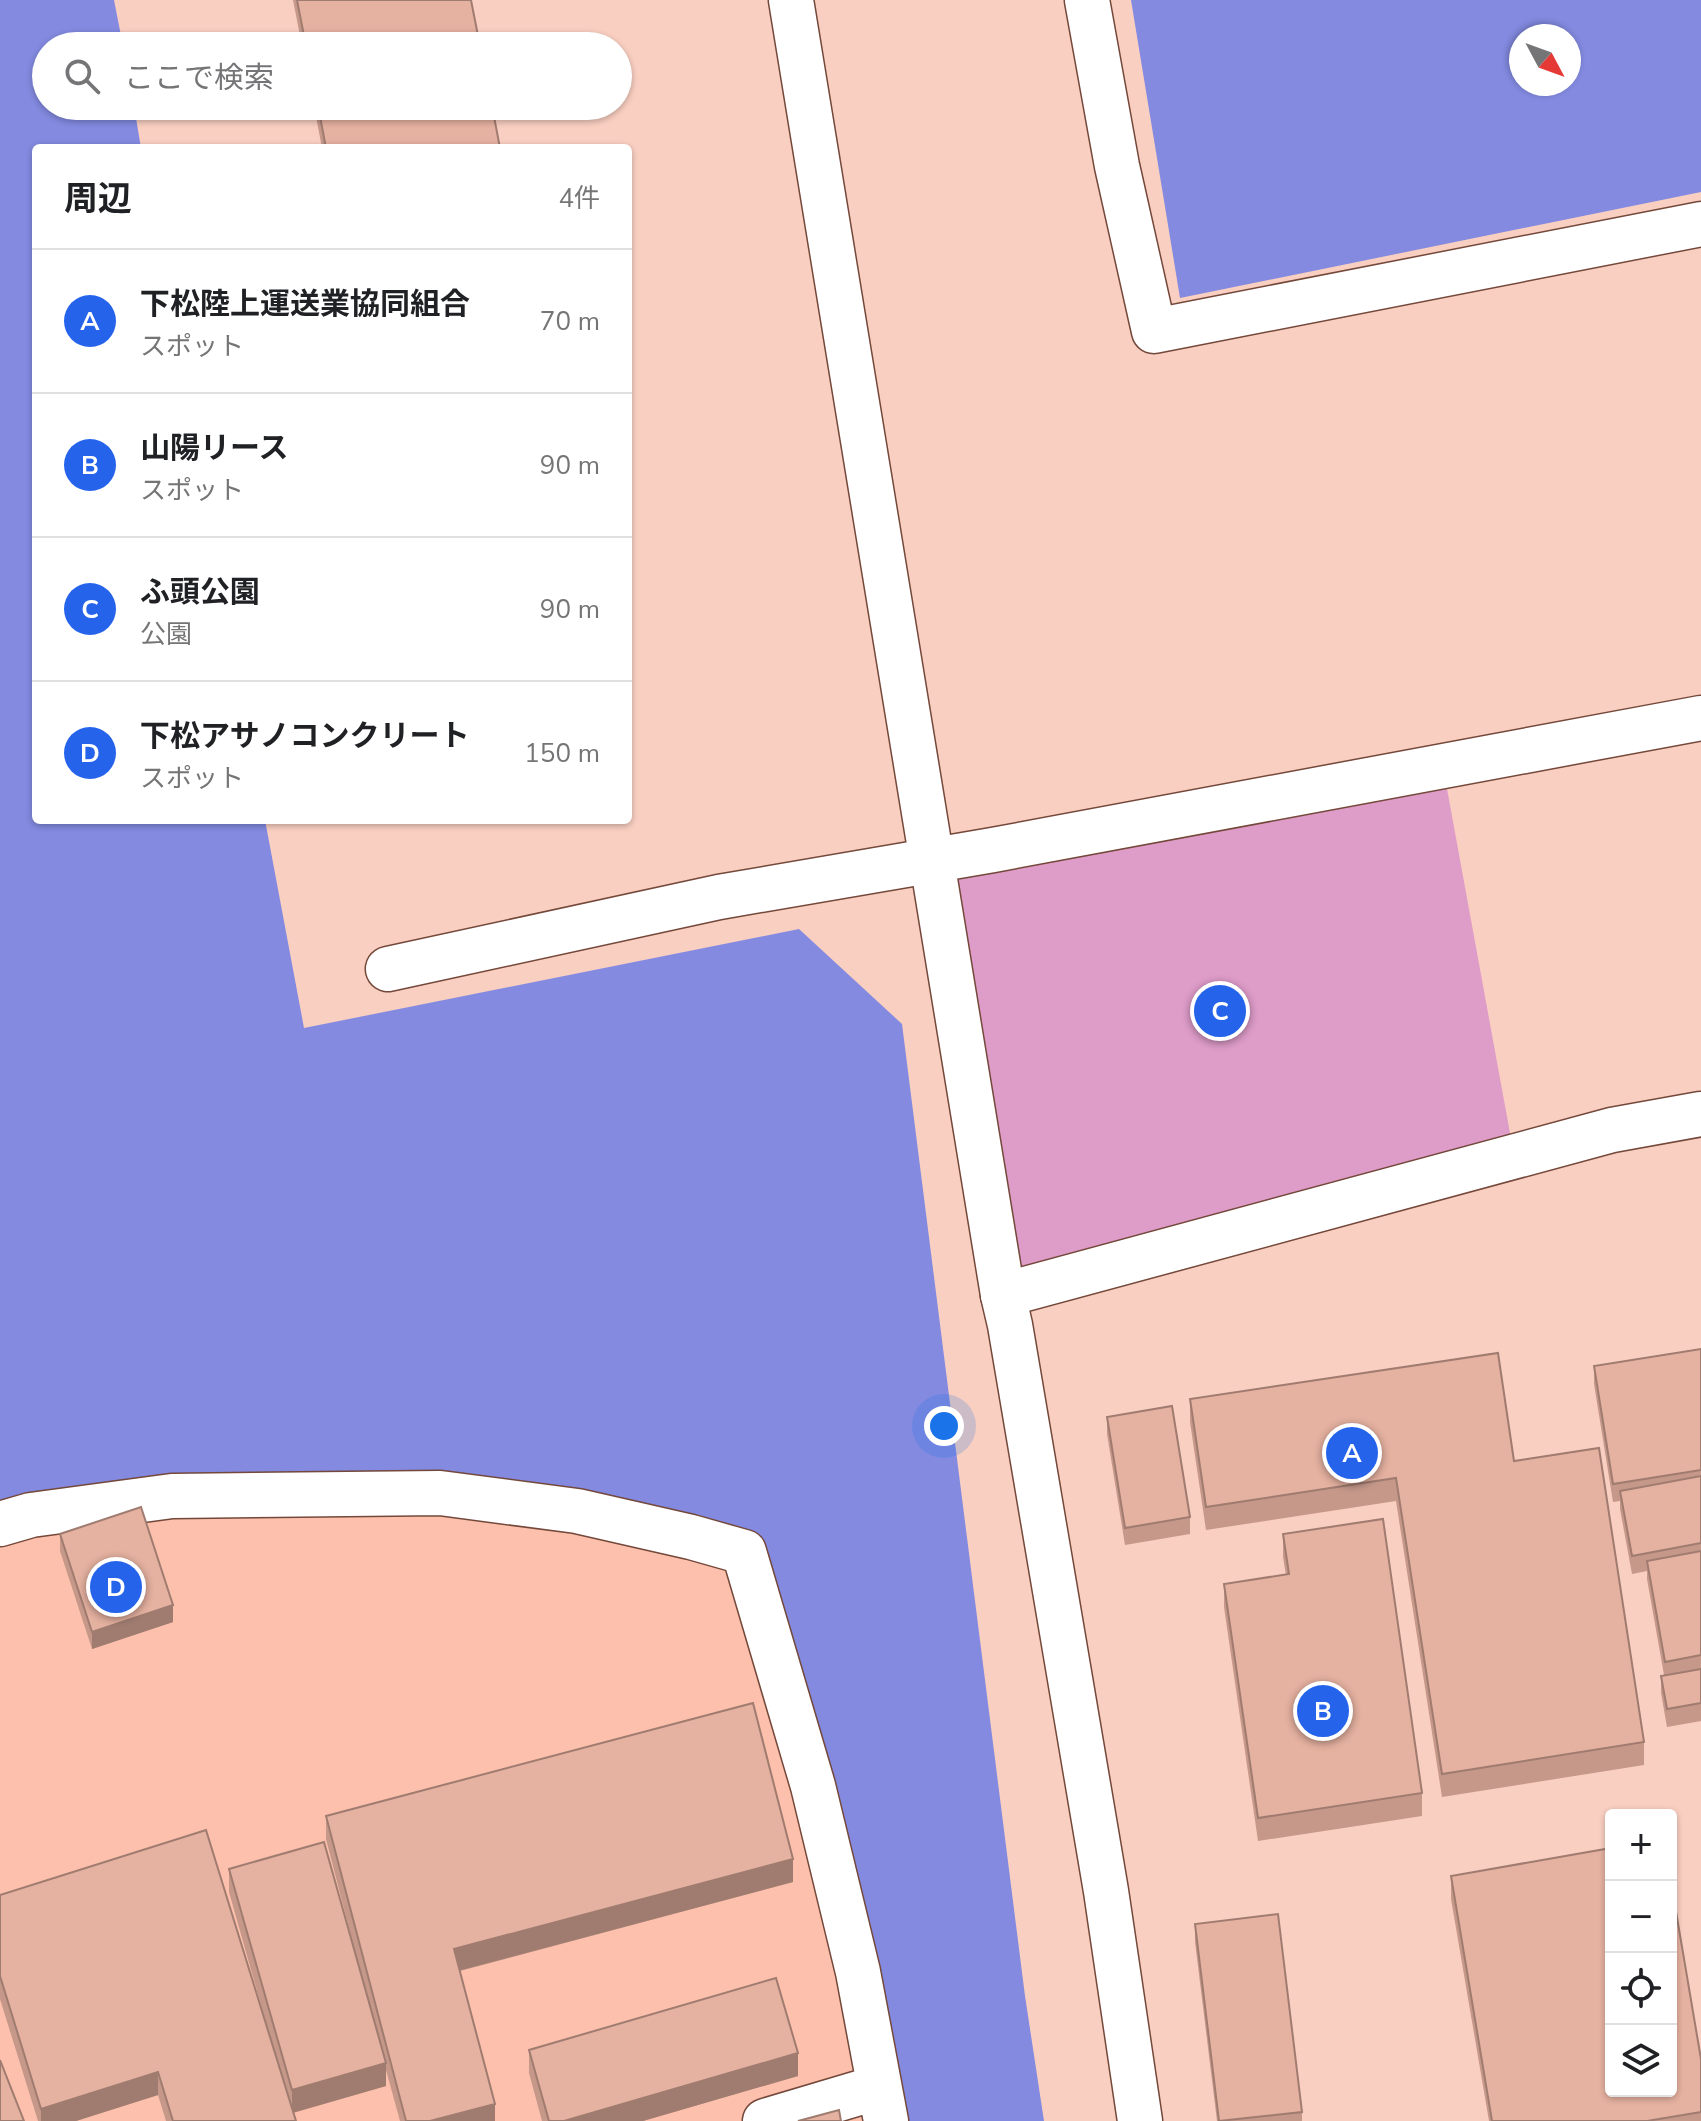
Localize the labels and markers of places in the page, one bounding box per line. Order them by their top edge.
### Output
pin: C [1194,981,1246,1041]
pin: A [1326,1423,1378,1483]
pin: D [90,1557,142,1617]
pin: B [1297,1681,1349,1741]

